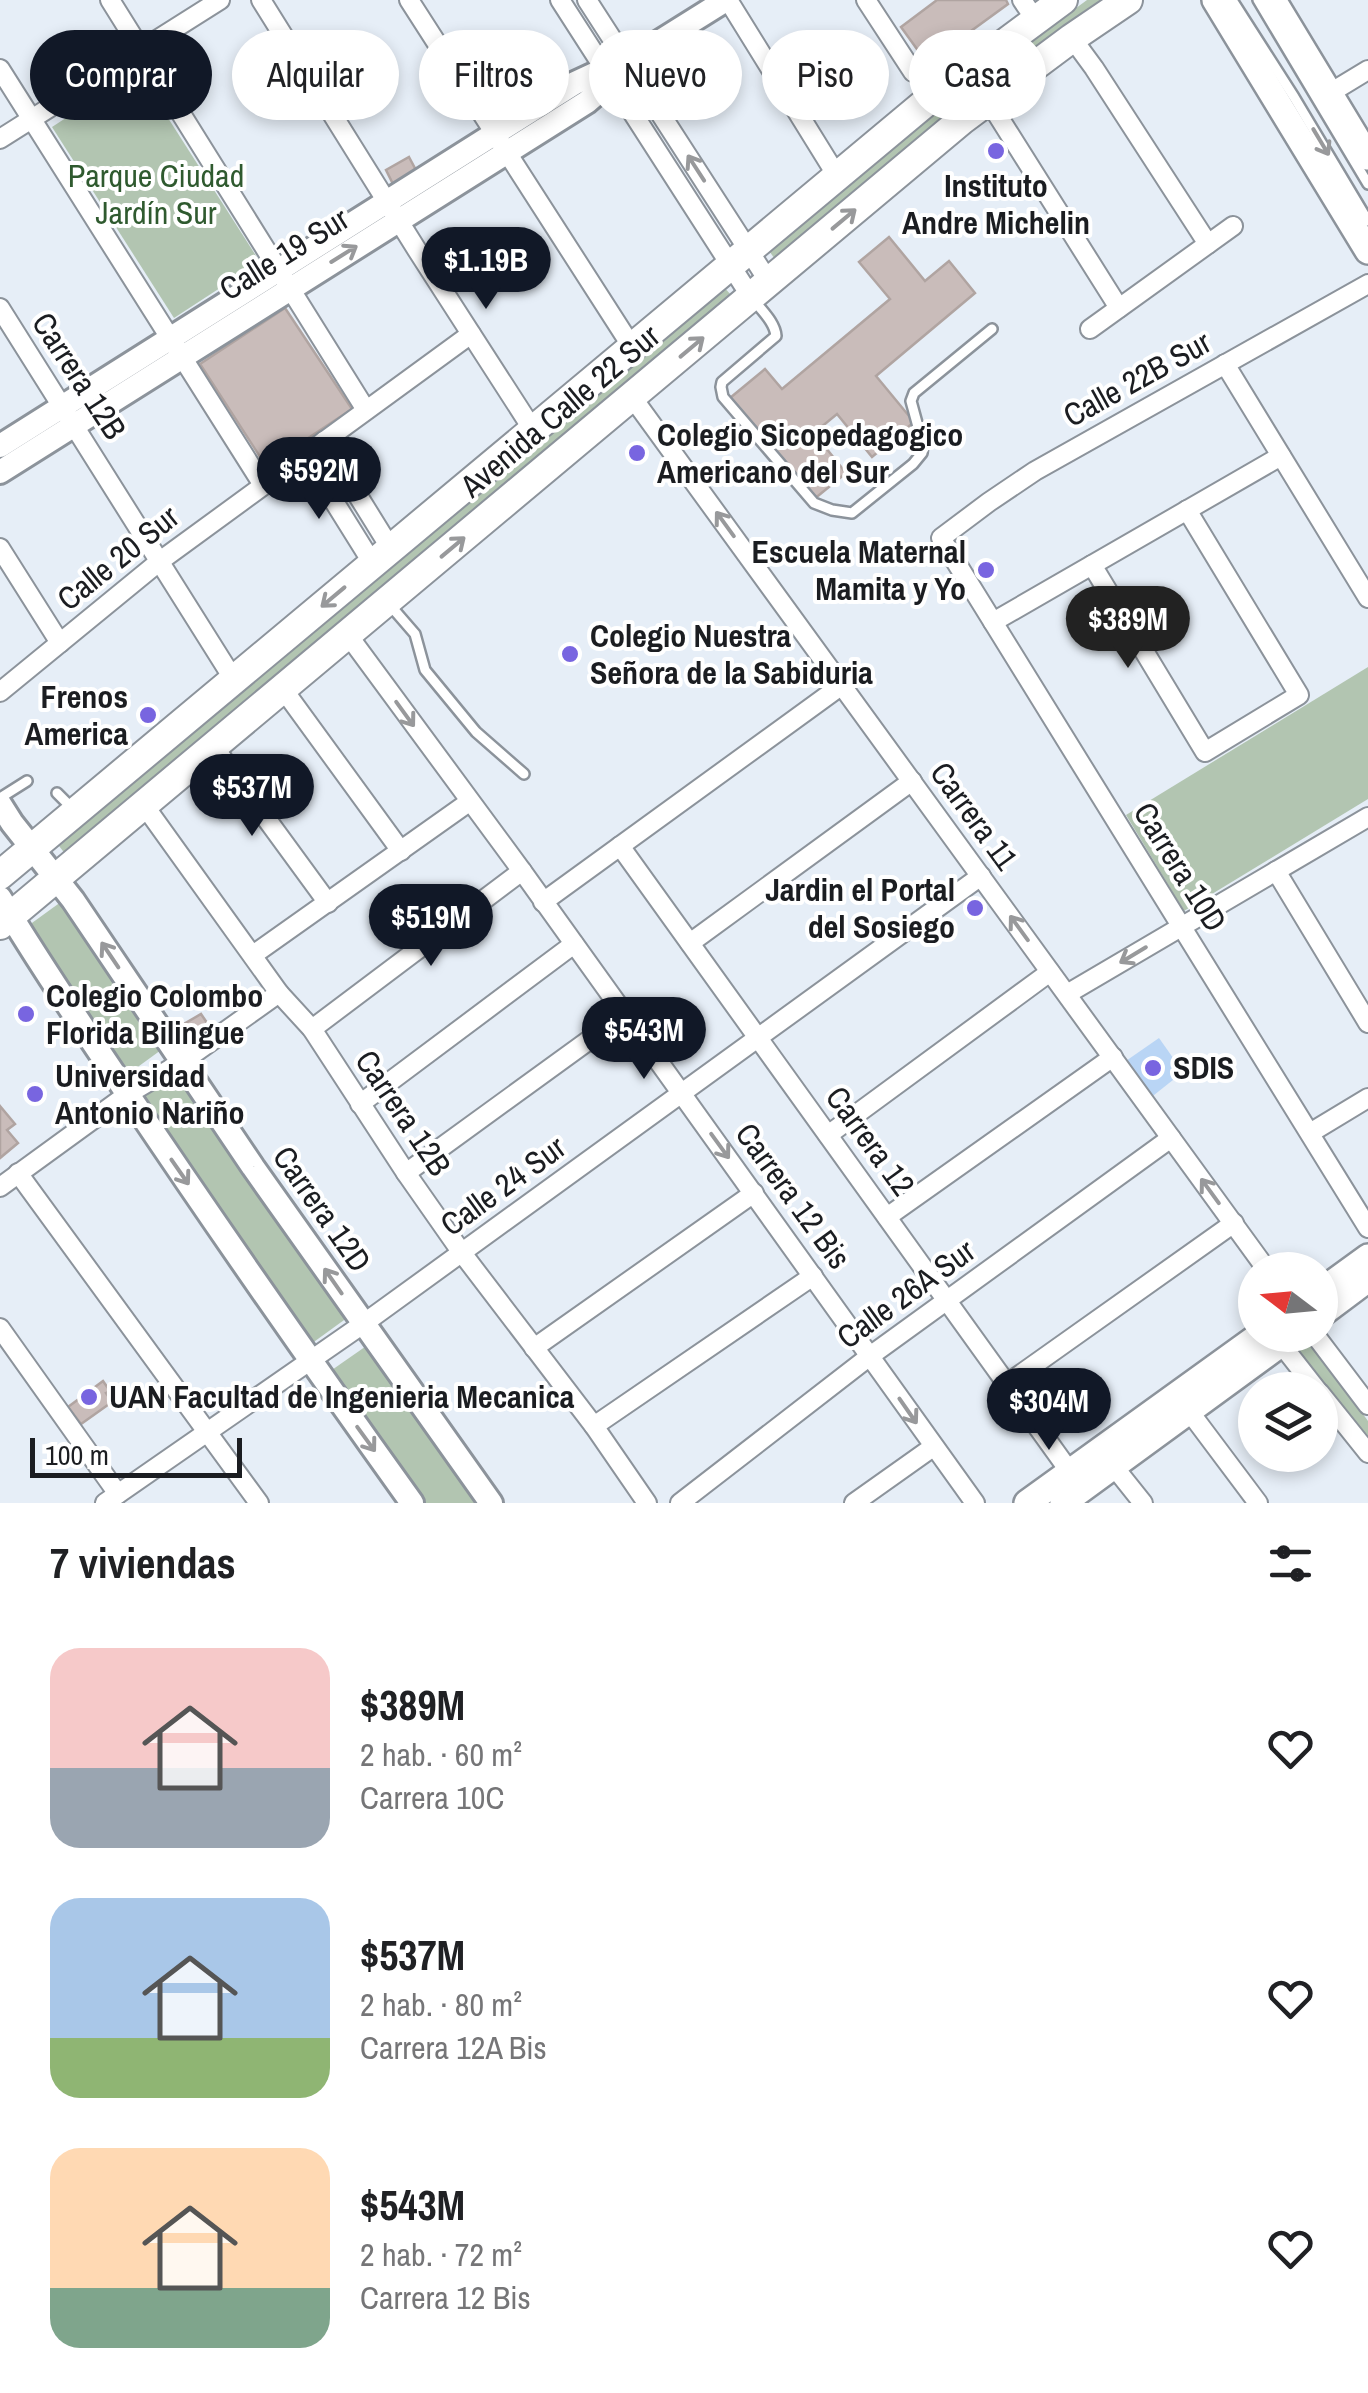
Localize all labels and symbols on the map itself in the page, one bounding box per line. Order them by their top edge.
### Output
one-way arrow [1311,127,1331,156]
marker: Instituto Andre Michelin [985,140,1007,162]
park label: Parque Ciudad Jardín Sur [68,154,244,234]
one-way arrow [685,155,706,183]
place label: Instituto Andre Michelin [902,164,1090,244]
street label: Calle 19 Sur [211,197,357,310]
one-way arrow [831,208,856,231]
pin: $1.19B [405,227,567,312]
one-way arrow [329,244,358,265]
street label: Carrera 12B [22,304,136,447]
street label: Avenida Calle 22 Sur [450,314,669,507]
street label: Calle 22B Sur [1056,320,1218,437]
one-way arrow [678,336,704,358]
place label: Colegio Sicopedagogico Americano del Sur [657,413,963,493]
pin: $592M [249,437,389,522]
marker: Colegio Sicopedagogico Americano del Sur [626,442,648,464]
street label: Calle 20 Sur [48,495,188,620]
one-way arrow [715,511,736,538]
place label: Escuela Maternal Mamita y Yo [752,530,966,610]
one-way arrow [440,536,466,558]
marker: Escuela Maternal Mamita y Yo [975,559,997,581]
one-way arrow [321,586,347,608]
pin: $389M [1058,586,1198,671]
place label: Colegio Nuestra Señora de la Sabiduria [590,614,873,694]
marker: Colegio Nuestra Señora de la Sabiduria [559,643,581,665]
place label: Frenos America [24,675,128,755]
one-way arrow [394,699,415,727]
marker: Frenos America [137,704,159,726]
street label: Carrera 11 [921,753,1028,879]
pin: $537M [182,754,322,839]
street label: Carrera 10D [1124,794,1237,939]
place label: Jardin el Portal del Sosiego [765,868,955,948]
pin: $519M [361,884,501,969]
marker: Jardin el Portal del Sosiego [964,897,986,919]
one-way arrow [1009,915,1030,942]
one-way arrow [100,941,121,969]
one-way arrow [1119,945,1148,965]
place label: Colegio Colombo Florida Bilingue [46,974,263,1054]
pin: $543M [574,997,714,1082]
marker: Colegio Colombo Florida Bilingue [15,1003,37,1025]
street label: Carrera 12B [346,1041,461,1184]
place label: SDIS [1173,1046,1234,1089]
place label: Universidad Antonio Nariño [55,1054,245,1134]
marker: SDIS [1142,1057,1164,1079]
street label: Carrera 12 [816,1077,925,1204]
marker: Universidad Antonio Nariño [24,1083,46,1105]
street label: Carrera 12 Bis [726,1114,861,1277]
street label: Calle 24 Sur [432,1126,574,1245]
one-way arrow [709,1132,730,1159]
street label: Carrera 12D [263,1137,381,1280]
one-way arrow [169,1158,190,1185]
one-way arrow [1200,1178,1221,1205]
street label: Calle 26A Sur [828,1229,983,1358]
north arrow [1238,1252,1338,1352]
one-way arrow [323,1268,344,1295]
pin: $304M [979,1368,1119,1453]
place label: UAN Facultad de Ingenieria Mecanica [109,1375,575,1418]
marker: UAN Facultad de Ingenieria Mecanica [78,1386,100,1408]
one-way arrow [897,1397,918,1424]
one-way arrow [355,1425,376,1452]
scale bar [30,1433,242,1478]

